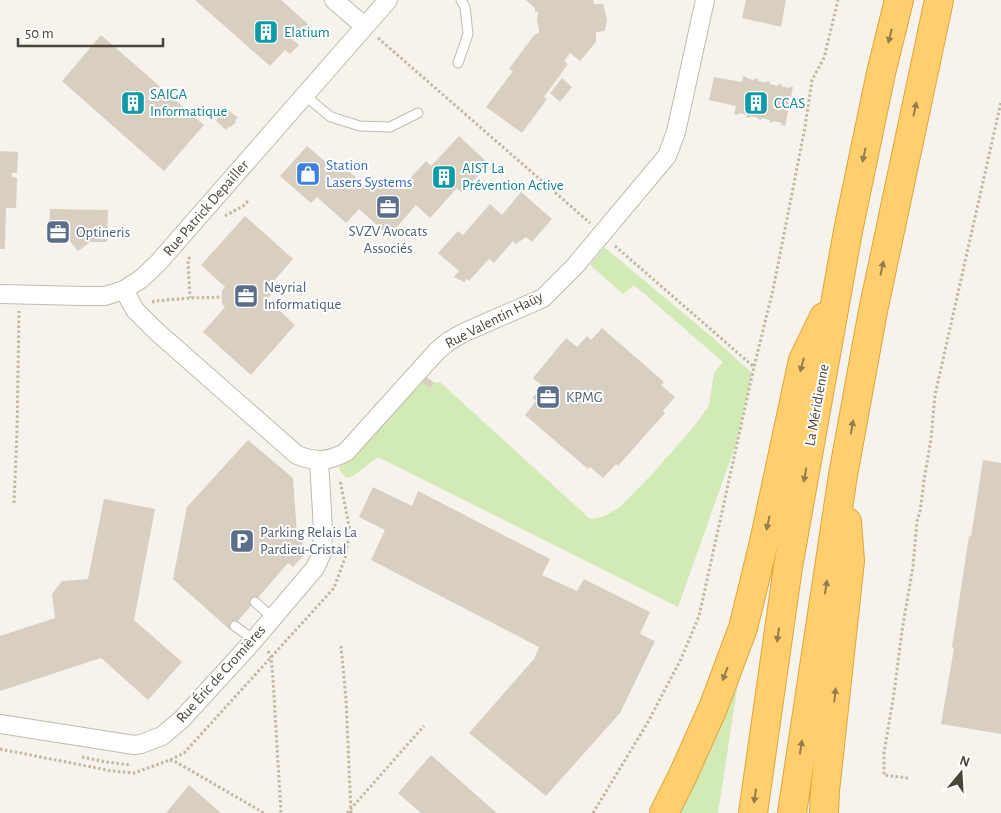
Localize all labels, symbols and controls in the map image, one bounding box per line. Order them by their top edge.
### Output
scale bar [18,15,162,47]
building icon: Elatium [253,19,279,45]
place label: Elatium [284,25,330,40]
text: 50 m [25,26,54,41]
one-way arrow [886,29,894,44]
place label: SAIGA Informatique [150,87,227,119]
building icon: SAIGA Informatique [120,90,146,116]
building icon: CCAS [743,90,769,116]
place label: CCAS [774,96,805,111]
one-way arrow [911,101,919,116]
one-way arrow [860,147,868,162]
street label: Rue Patrick Depailler [160,157,252,259]
place label: Station Lasers Systems [326,158,412,190]
shop icon: Station Lasers Systems [295,161,321,187]
place label: AIST La Prévention Active [462,161,564,193]
building icon: AIST La Prévention Active [431,164,457,190]
office icon: SVZV Avocats Associés [375,194,401,220]
office icon: Optineris [45,219,71,245]
place label: SVZV Avocats Associés [348,224,428,256]
place label: Optineris [76,225,130,240]
one-way arrow [878,260,886,275]
place label: Neyrial Informatique [264,280,341,312]
office icon: Neyrial Informatique [233,283,259,309]
street label: Rue Valentin Haüy [443,289,546,351]
one-way arrow [798,357,806,372]
street label: La Méridienne [802,363,832,447]
office icon: KPMG [535,384,561,410]
place label: KPMG [566,390,603,405]
one-way arrow [848,419,856,435]
one-way arrow [800,467,808,483]
one-way arrow [763,516,771,532]
place label: Parking Relais La Pardieu-Cristal [260,525,357,557]
parking icon: Parking Relais La Pardieu-Cristal [229,528,255,554]
one-way arrow [822,578,830,594]
street label: Rue Éric de Cromières [172,621,269,726]
one-way arrow [774,628,782,644]
one-way arrow [721,667,729,681]
one-way arrow [831,687,839,703]
one-way arrow [798,739,806,755]
north arrow [936,748,986,798]
text: N [958,753,972,770]
one-way arrow [751,788,759,804]

